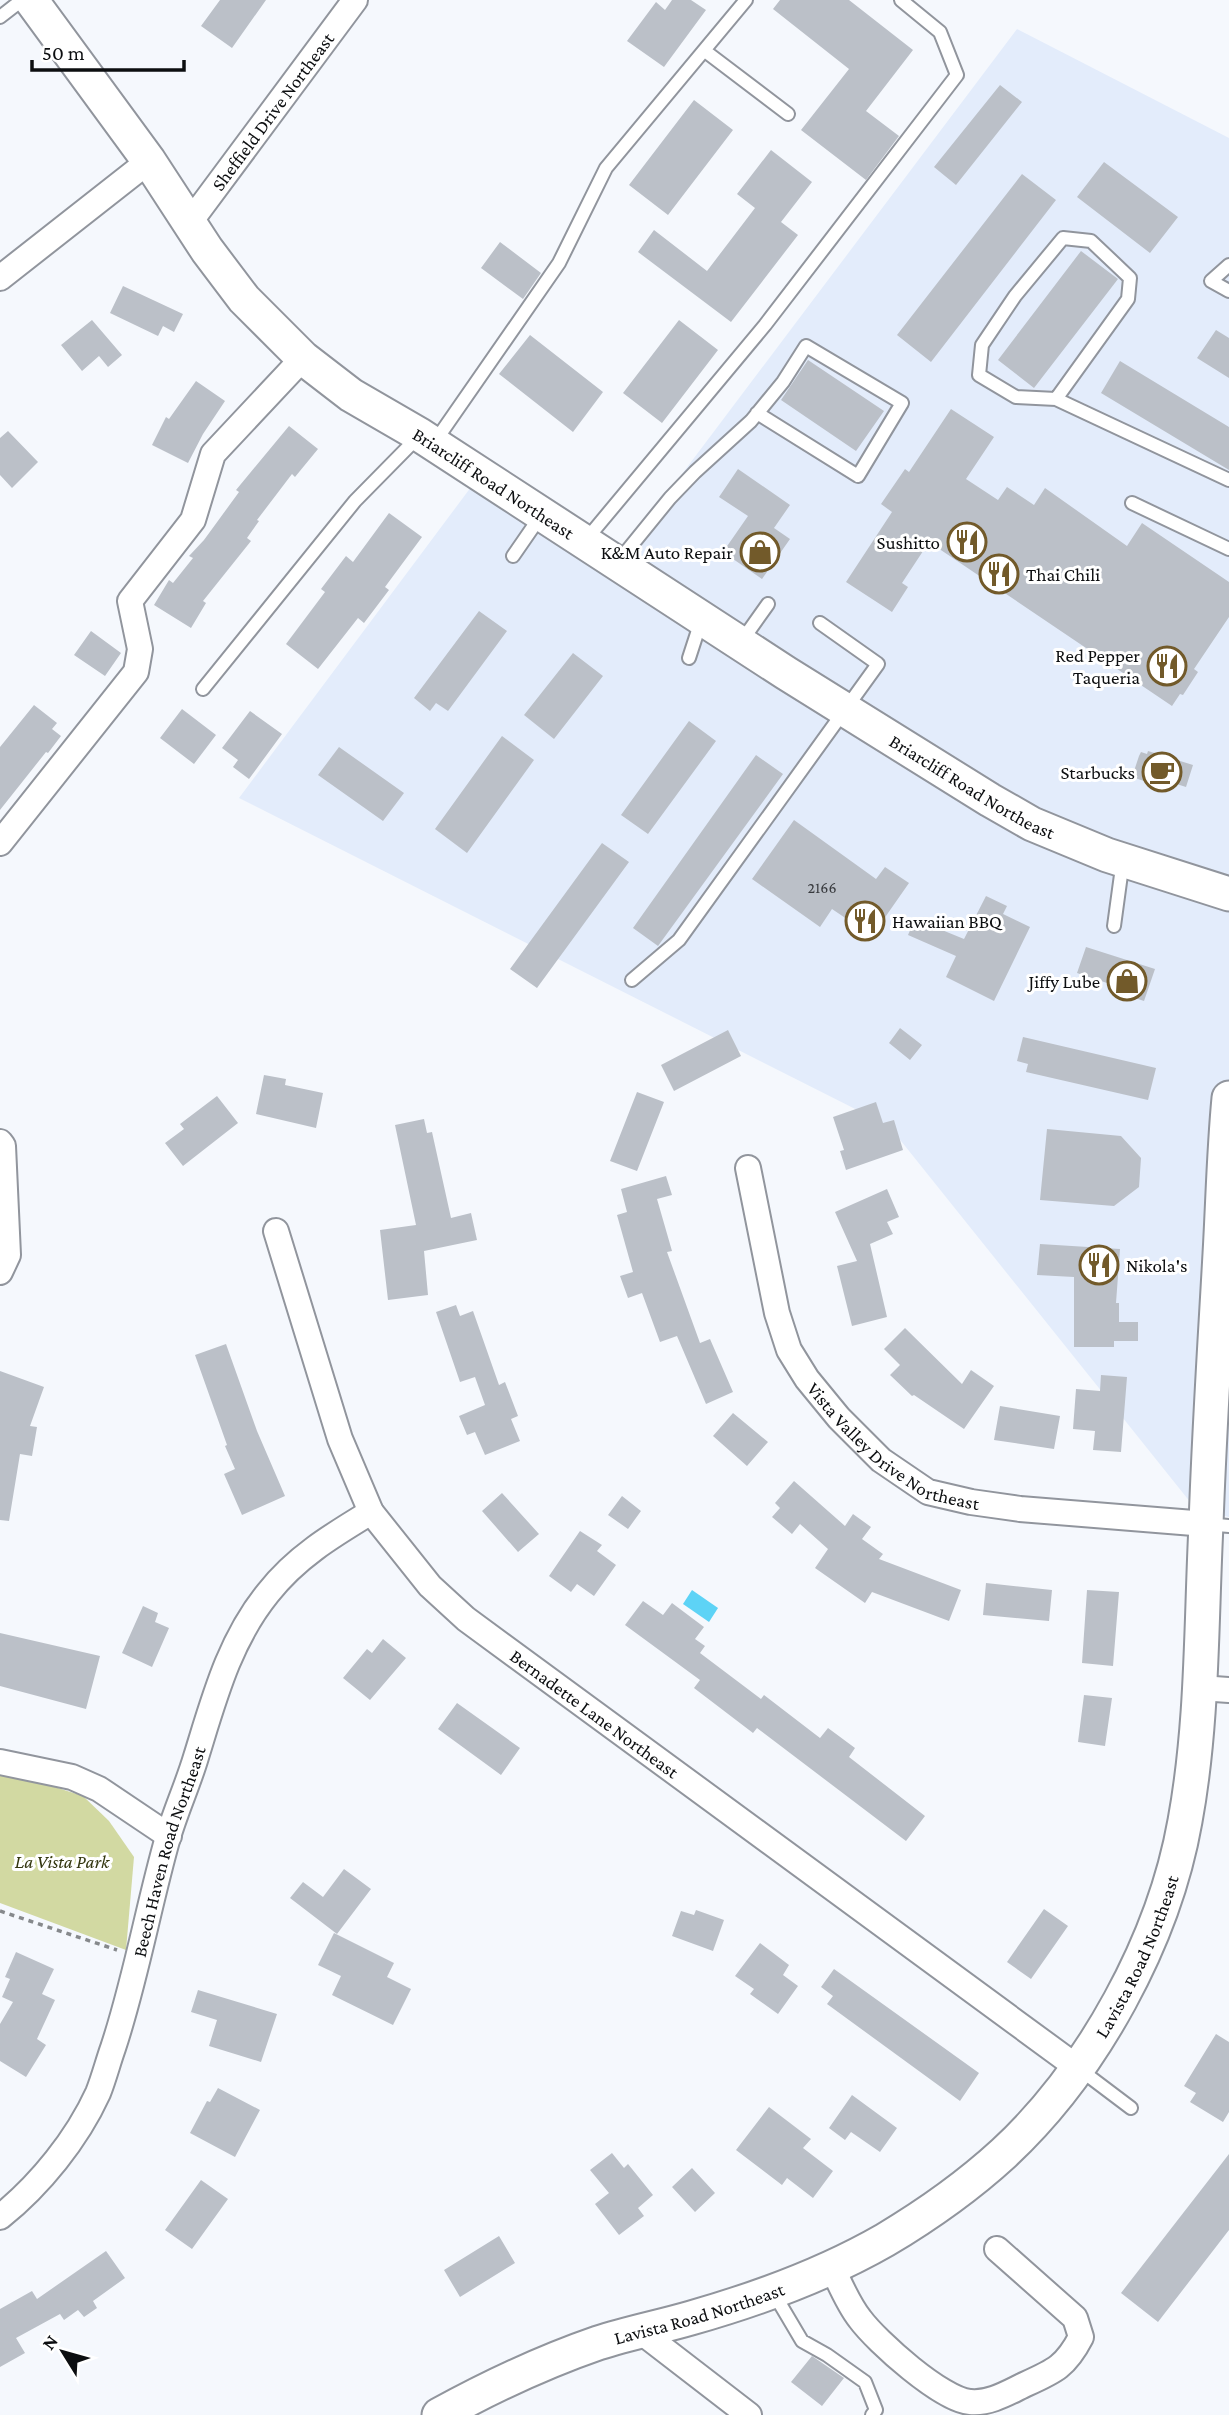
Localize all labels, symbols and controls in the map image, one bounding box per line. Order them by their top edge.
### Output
scale bar [32,28,184,72]
street label: Sheffield Drive Northeast [207,28,339,195]
text: 50 m [42,41,85,65]
street label: Briarcliff Road Northeast [409,423,579,544]
restaurant icon: Sushitto [946,521,988,563]
shop icon: K&M Auto Repair [739,531,781,573]
place label: Sushitto [877,532,940,553]
place label: K&M Auto Repair [601,542,733,563]
restaurant icon: Thai Chili [978,553,1020,595]
place label: Thai Chili [1026,564,1100,585]
place label: Red Pepper Taqueria [1055,645,1140,688]
restaurant icon: Red Pepper Taqueria [1146,645,1188,687]
street label: Briarcliff Road Northeast [886,730,1058,843]
cafe icon: Starbucks [1141,751,1183,793]
place label: Starbucks [1060,762,1135,783]
house number: 2166 [807,879,837,896]
restaurant icon: Hawaiian BBQ [844,900,886,942]
place label: Hawaiian BBQ [892,911,1003,932]
shop icon: Jiffy Lube [1106,960,1148,1002]
place label: Jiffy Lube [1026,971,1100,992]
restaurant icon: Nikola's [1078,1244,1120,1286]
place label: Nikola's [1126,1255,1187,1276]
street label: Vista Valley Drive Northeast [803,1378,981,1514]
street label: Bernadette Lane Northeast [506,1645,683,1783]
street label: Beech Haven Road Northeast [129,1743,210,1959]
park label: La Vista Park [15,1851,110,1872]
street label: Lavista Road Northeast [1091,1872,1183,2041]
street label: Lavista Road Northeast [612,2278,788,2349]
north arrow [28,2317,98,2387]
text: N [38,2331,62,2354]

